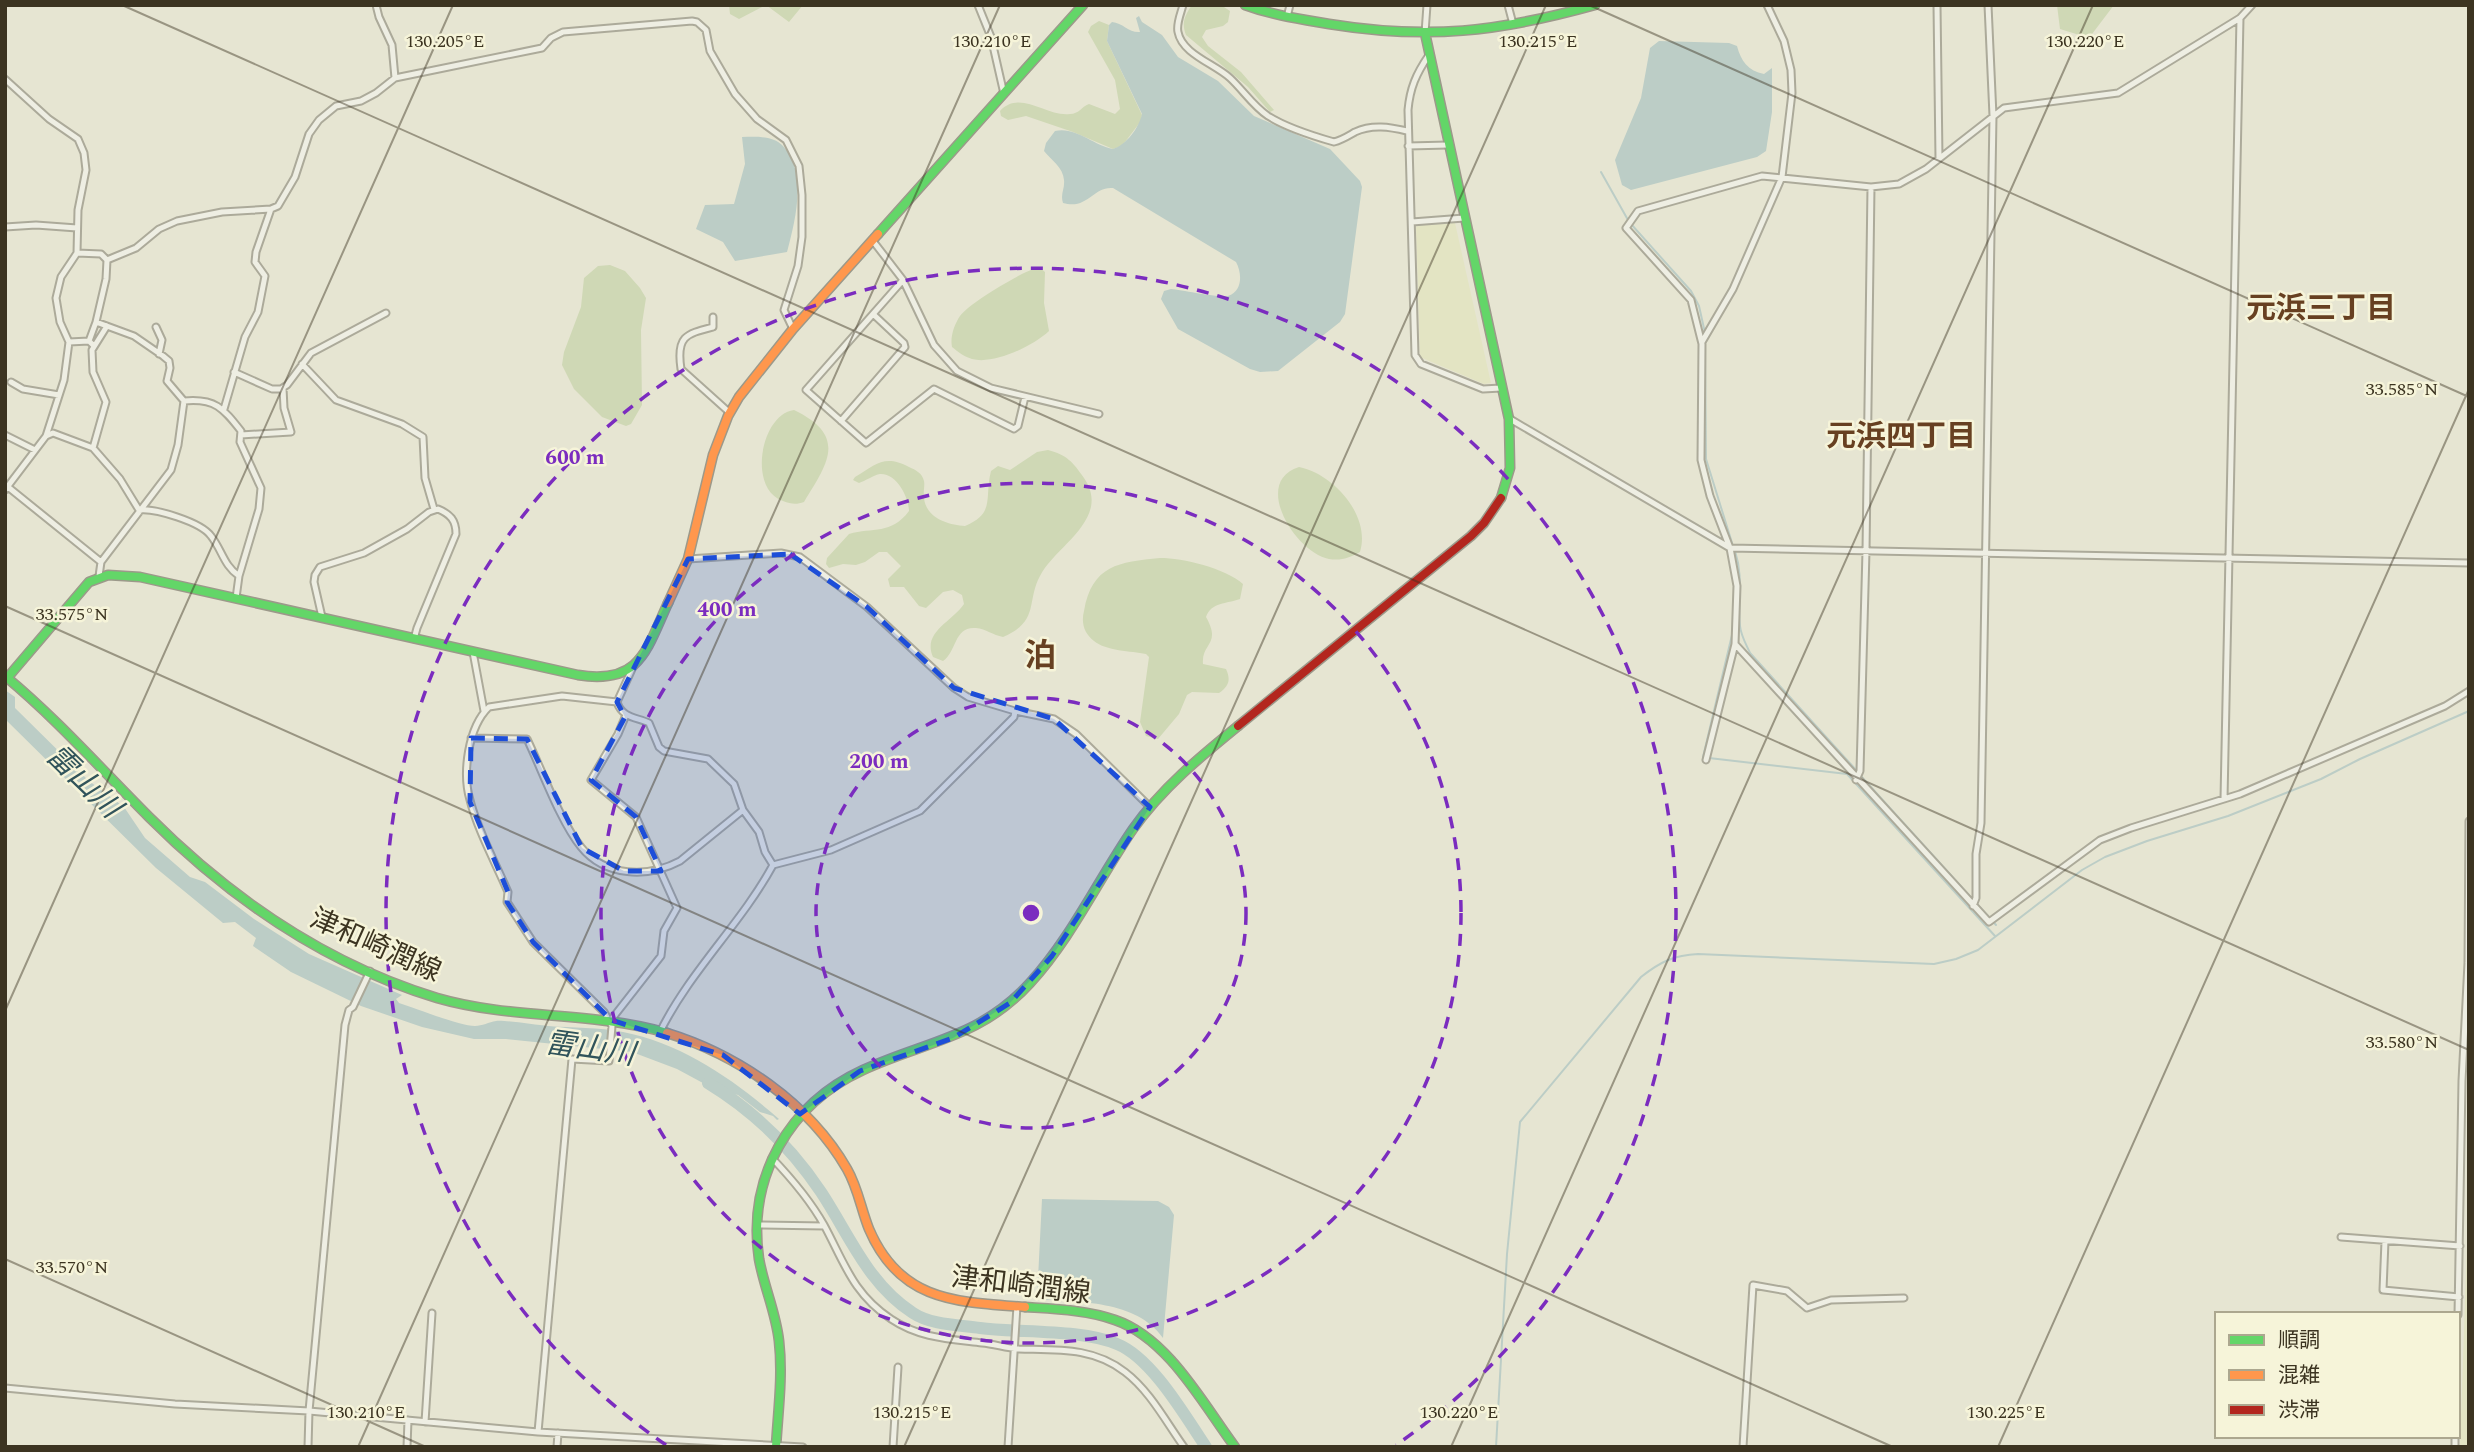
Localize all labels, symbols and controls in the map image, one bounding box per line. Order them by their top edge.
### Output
text: 130.205°E [405,28,485,55]
text: 130.210°E [952,28,1032,55]
text: 130.215°E [1498,28,1578,55]
text: 130.220°E [2045,28,2125,55]
district label: 元浜三丁目 [2246,286,2396,332]
text: 33.585°N [2366,376,2438,403]
district label: 元浜四丁目 [1826,414,1976,460]
text: 600 m [545,442,605,474]
text: 400 m [697,594,757,626]
text: 33.575°N [36,601,108,628]
district label: 泊 [1024,632,1056,681]
water label: 雷山川 [35,734,134,832]
text: 200 m [849,746,909,778]
street label: 津和崎潤線 [303,897,448,993]
centre of rings [1019,901,1043,925]
water label: 雷山川 [542,1020,641,1078]
text: 33.580°N [2366,1029,2438,1056]
text: 33.570°N [36,1254,108,1281]
street label: 津和崎潤線 [949,1256,1093,1315]
legend [2215,1312,2460,1438]
text: 順調 [2278,1325,2320,1357]
text: 混雑 [2278,1360,2320,1392]
text: 渋滞 [2278,1395,2320,1427]
text: 130.210°E [326,1399,406,1426]
text: 130.215°E [872,1399,952,1426]
text: 130.220°E [1419,1399,1499,1426]
text: 130.225°E [1966,1399,2046,1426]

